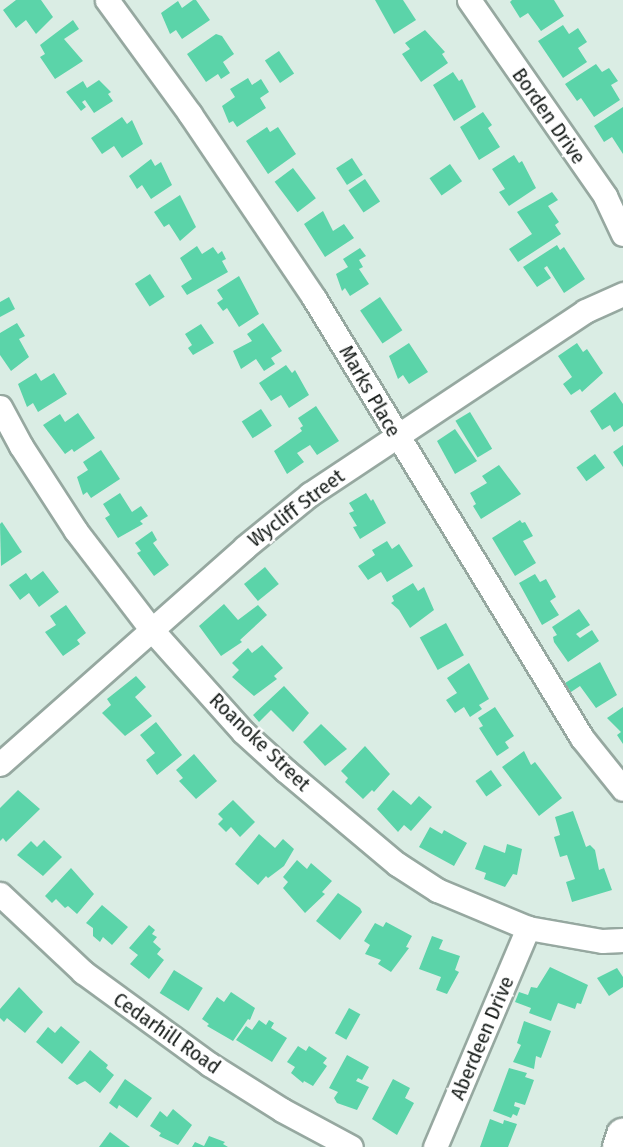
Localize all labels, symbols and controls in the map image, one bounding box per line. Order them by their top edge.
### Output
street label: Borden Drive [507,63,591,169]
street label: Marks Place [334,341,406,441]
street label: Wycliff Street [243,464,349,552]
street label: Roanoke Street [204,687,316,797]
street label: Aberdeen Drive [445,972,519,1104]
street label: Cedarhill Road [108,987,226,1079]

